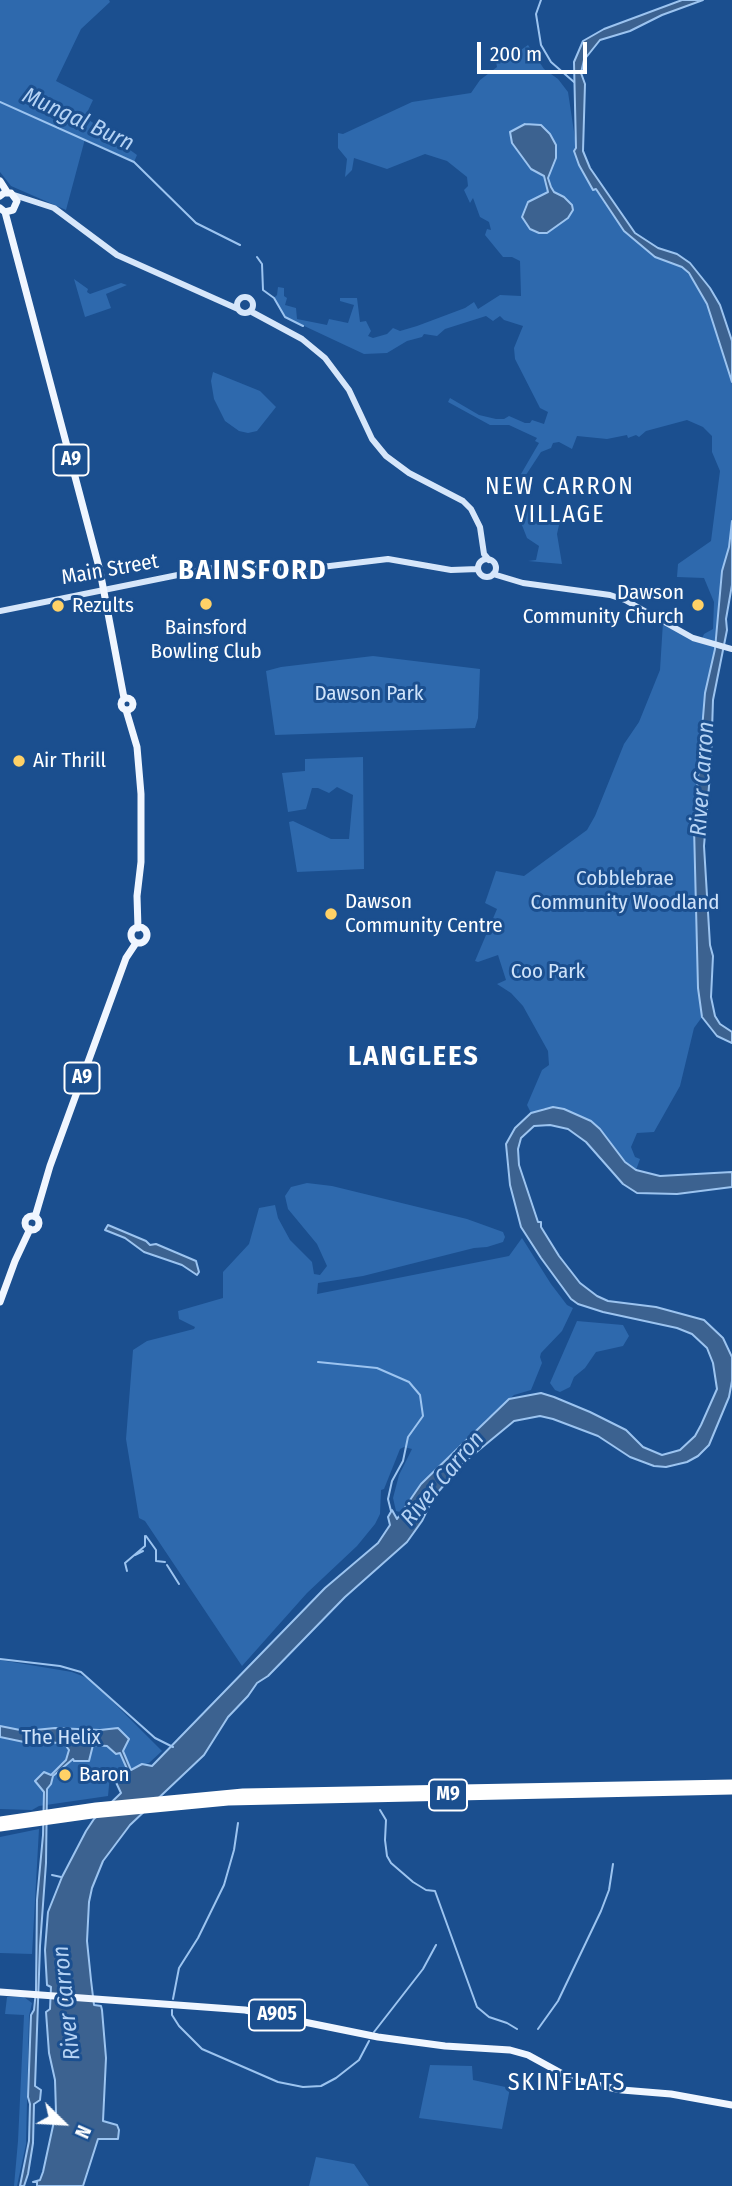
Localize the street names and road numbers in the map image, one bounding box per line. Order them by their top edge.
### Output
road number: A9 [54,444,88,475]
street label: Main Street [59,549,161,591]
road number: A9 [64,1062,100,1094]
road number: M9 [429,1780,467,1811]
road number: A905 [249,1999,305,2030]

